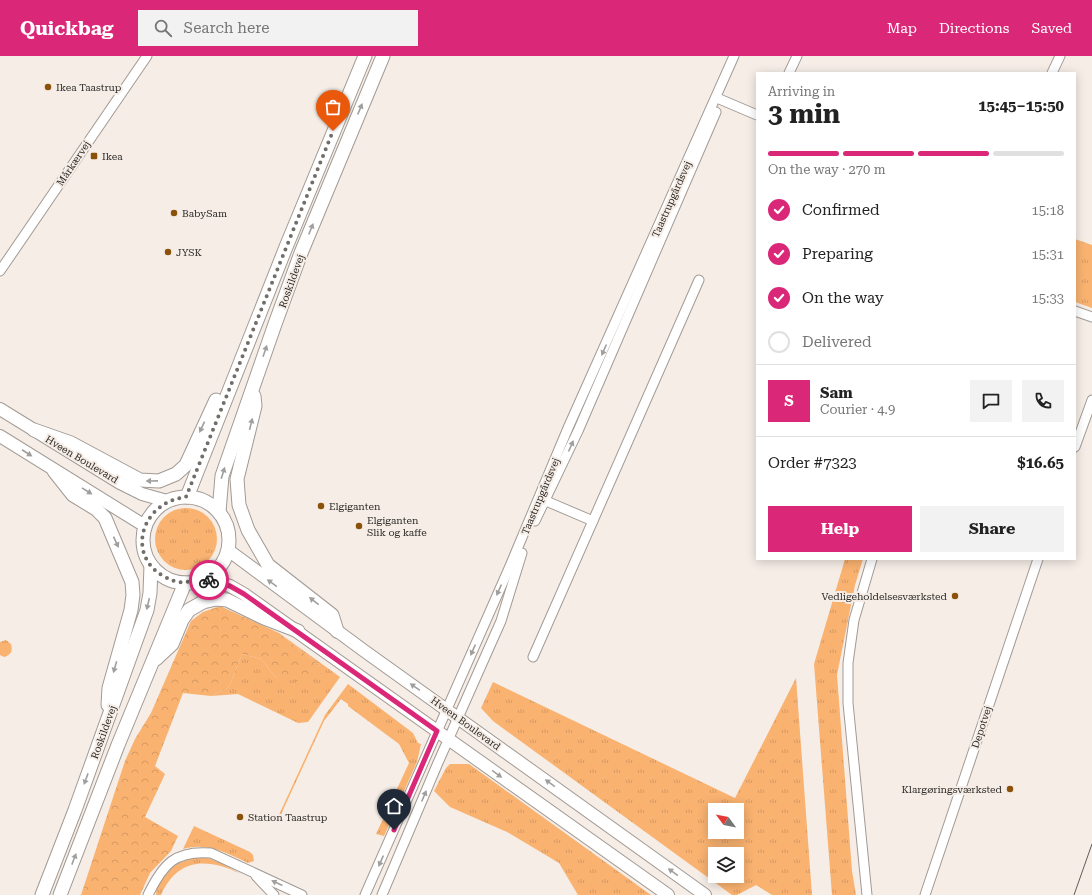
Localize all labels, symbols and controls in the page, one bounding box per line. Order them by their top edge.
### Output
search box [138,10,418,46]
text: Quickbag [20,17,114,40]
icon: search [152,17,174,39]
text: Search here [184,19,270,37]
text: Map [887,20,917,36]
text: Directions [939,20,1009,36]
text: Saved [1031,20,1072,36]
marker: Ikea Taastrup [43,82,53,92]
place label: Ikea Taastrup [56,82,122,93]
text: Arriving in [768,84,835,99]
pin [316,90,350,131]
icon: bag [322,96,344,118]
text: 15:45–15:50 [978,97,1064,115]
text: 3 min [768,99,840,129]
one-way arrow [357,103,363,114]
street label: Mårkærvej [54,139,92,188]
marker: Ikea [89,151,99,161]
place label: Ikea [102,151,123,162]
street label: Taastrupgårdsvej [650,159,693,239]
text: On the way · 270 m [768,162,885,177]
icon: check [768,199,790,221]
text: Confirmed [802,201,880,219]
text: 15:18 [1032,203,1064,218]
marker: BabySam [169,208,179,218]
place label: BabySam [182,208,227,219]
one-way arrow [308,223,314,235]
icon: check [768,243,790,265]
text: Preparing [802,245,873,263]
marker: JYSK [163,247,173,257]
place label: JYSK [176,247,203,258]
text: 15:31 [1032,247,1064,262]
street label: Roskildevej [277,253,306,309]
icon: check [768,287,790,309]
text: On the way [802,289,884,307]
text: 15:33 [1032,291,1064,306]
text: Delivered [802,333,872,351]
one-way arrow [601,344,607,355]
one-way arrow [263,345,269,357]
button: chat [970,380,1012,422]
button: phone [1022,380,1064,422]
text: Sam [820,384,853,402]
text: S [784,392,794,410]
text: Courier · 4.9 [820,402,895,417]
one-way arrow [248,418,254,430]
one-way arrow [199,421,205,433]
street label: Hveen Boulevard [43,433,121,486]
one-way arrow [568,440,574,451]
one-way arrow [21,450,33,457]
text: Order #7323 [768,454,857,472]
text: $16.65 [1017,454,1064,472]
street label: Taastrupgårdsvej [519,456,562,536]
one-way arrow [220,467,226,479]
one-way arrow [145,478,158,484]
one-way arrow [82,487,92,495]
marker: Elgiganten [316,501,326,511]
place label: Elgiganten [329,501,381,512]
button: Help [768,506,912,552]
button: Share [920,506,1064,552]
place label: Elgiganten Slik og kaffe [367,515,427,538]
marker: Elgiganten Slik og kaffe [354,521,364,531]
one-way arrow [113,536,119,548]
courier [189,560,229,600]
icon: bike [198,569,220,591]
one-way arrow [266,579,277,587]
one-way arrow [496,584,502,596]
place label: Vedligeholdelsesværksted [821,591,948,602]
marker: Vedligeholdelsesværksted [950,591,960,601]
one-way arrow [309,597,320,605]
one-way arrow [145,598,151,610]
one-way arrow [470,644,476,655]
one-way arrow [112,661,118,673]
one-way arrow [410,683,420,691]
street label: Hveen Boulevard [429,695,503,753]
street label: Roskildevej [89,704,118,760]
street label: Depotvej [969,705,993,750]
one-way arrow [491,769,502,778]
one-way arrow [83,774,89,786]
one-way arrow [545,779,555,787]
place label: Klargøringsværksted [902,784,1003,795]
marker: Klargøringsværksted [1005,784,1015,794]
pin [377,789,411,830]
one-way arrow [421,789,427,801]
icon: home [383,795,405,817]
north arrow [708,803,744,839]
map controls [708,803,744,883]
marker: Station Taastrup [235,812,245,822]
place label: Station Taastrup [248,812,328,823]
button: layers [708,847,744,883]
one-way arrow [71,852,77,864]
one-way arrow [377,855,383,867]
one-way arrow [668,868,679,876]
one-way arrow [272,880,283,886]

